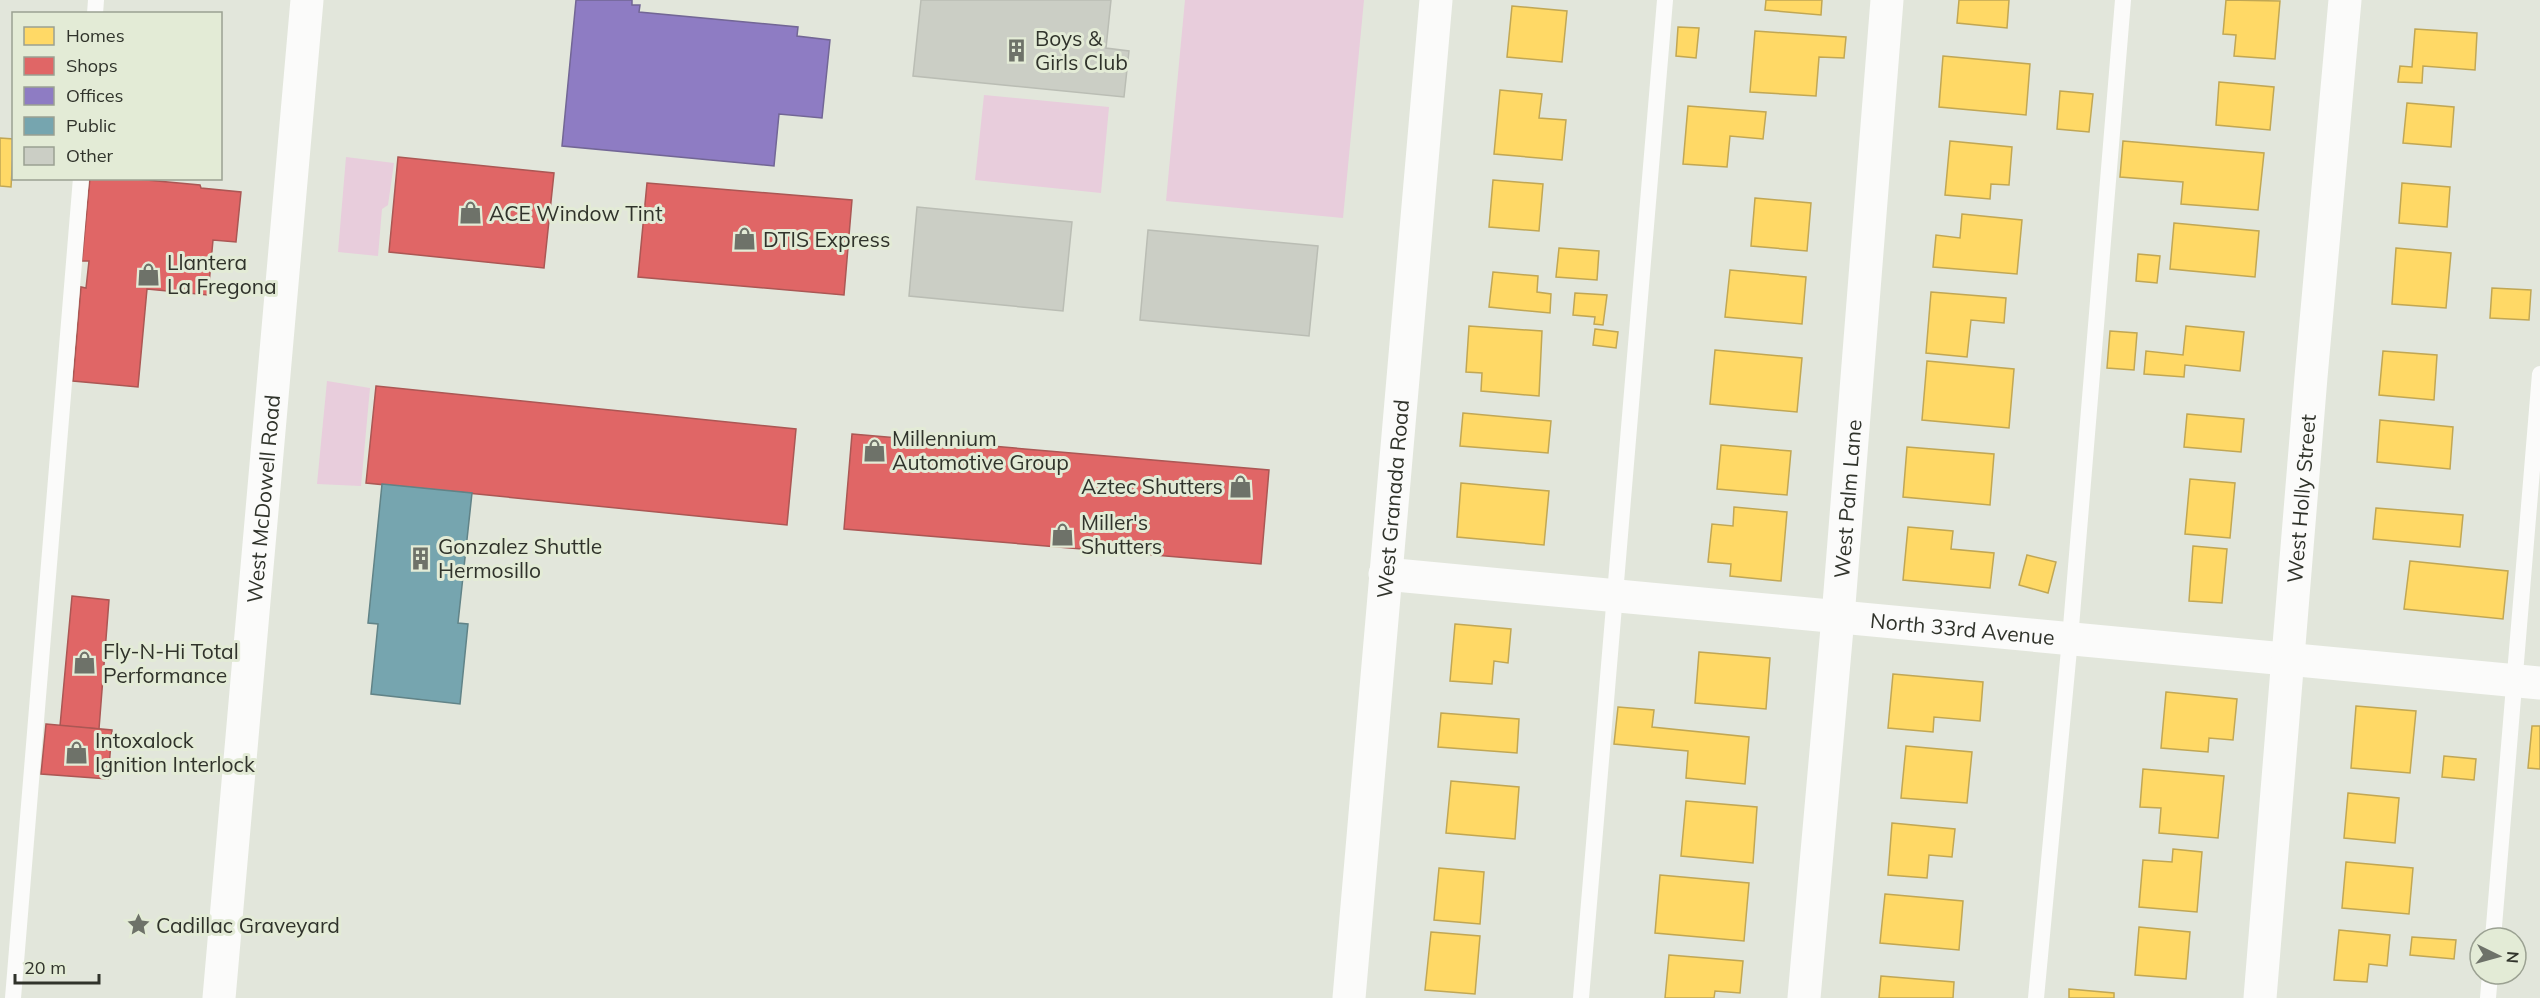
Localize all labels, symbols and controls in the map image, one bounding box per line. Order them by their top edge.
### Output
legend [12,12,222,180]
text: Homes [66,24,125,47]
place label: Boys & Girls Club [1035,25,1128,75]
building icon: Boys & Girls Club [1004,37,1030,63]
text: Shops [66,54,118,77]
text: Offices [66,84,124,107]
text: Public [66,114,116,137]
text: Other [66,144,114,167]
shop icon: ACE Window Tint [458,200,484,226]
place label: ACE Window Tint [489,200,663,226]
shop icon: DTIS Express [732,226,758,252]
place label: DTIS Express [763,226,890,252]
place label: Llantera La Fregona [167,249,277,299]
shop icon: Llantera La Fregona [136,261,162,287]
street label: West McDowell Road [241,394,285,604]
street label: West Granada Road [1371,398,1414,599]
street label: West Holly Street [2281,413,2321,584]
street label: West Palm Lane [1828,418,1867,579]
place label: Millennium Automotive Group [892,425,1069,475]
shop icon: Millennium Automotive Group [861,437,887,463]
place label: Aztec Shutters [1081,473,1223,499]
shop icon: Aztec Shutters [1228,473,1254,499]
place label: Miller's Shutters [1081,509,1162,559]
shop icon: Miller's Shutters [1050,521,1076,547]
place label: Gonzalez Shuttle Hermosillo [438,533,602,583]
building icon: Gonzalez Shuttle Hermosillo [407,545,433,571]
street label: North 33rd Avenue [1869,607,2056,650]
place label: Fly-N-Hi Total Performance [103,638,239,688]
shop icon: Fly-N-Hi Total Performance [72,650,98,676]
place label: Intoxalock Ignition Interlock [95,727,255,777]
shop icon: Intoxalock Ignition Interlock [64,739,90,765]
place icon: Cadillac Graveyard [125,912,151,938]
place label: Cadillac Graveyard [156,912,340,938]
north arrow [2468,926,2528,986]
scale bar [15,947,99,985]
text: N [2502,950,2523,964]
text: 20 m [24,956,66,979]

